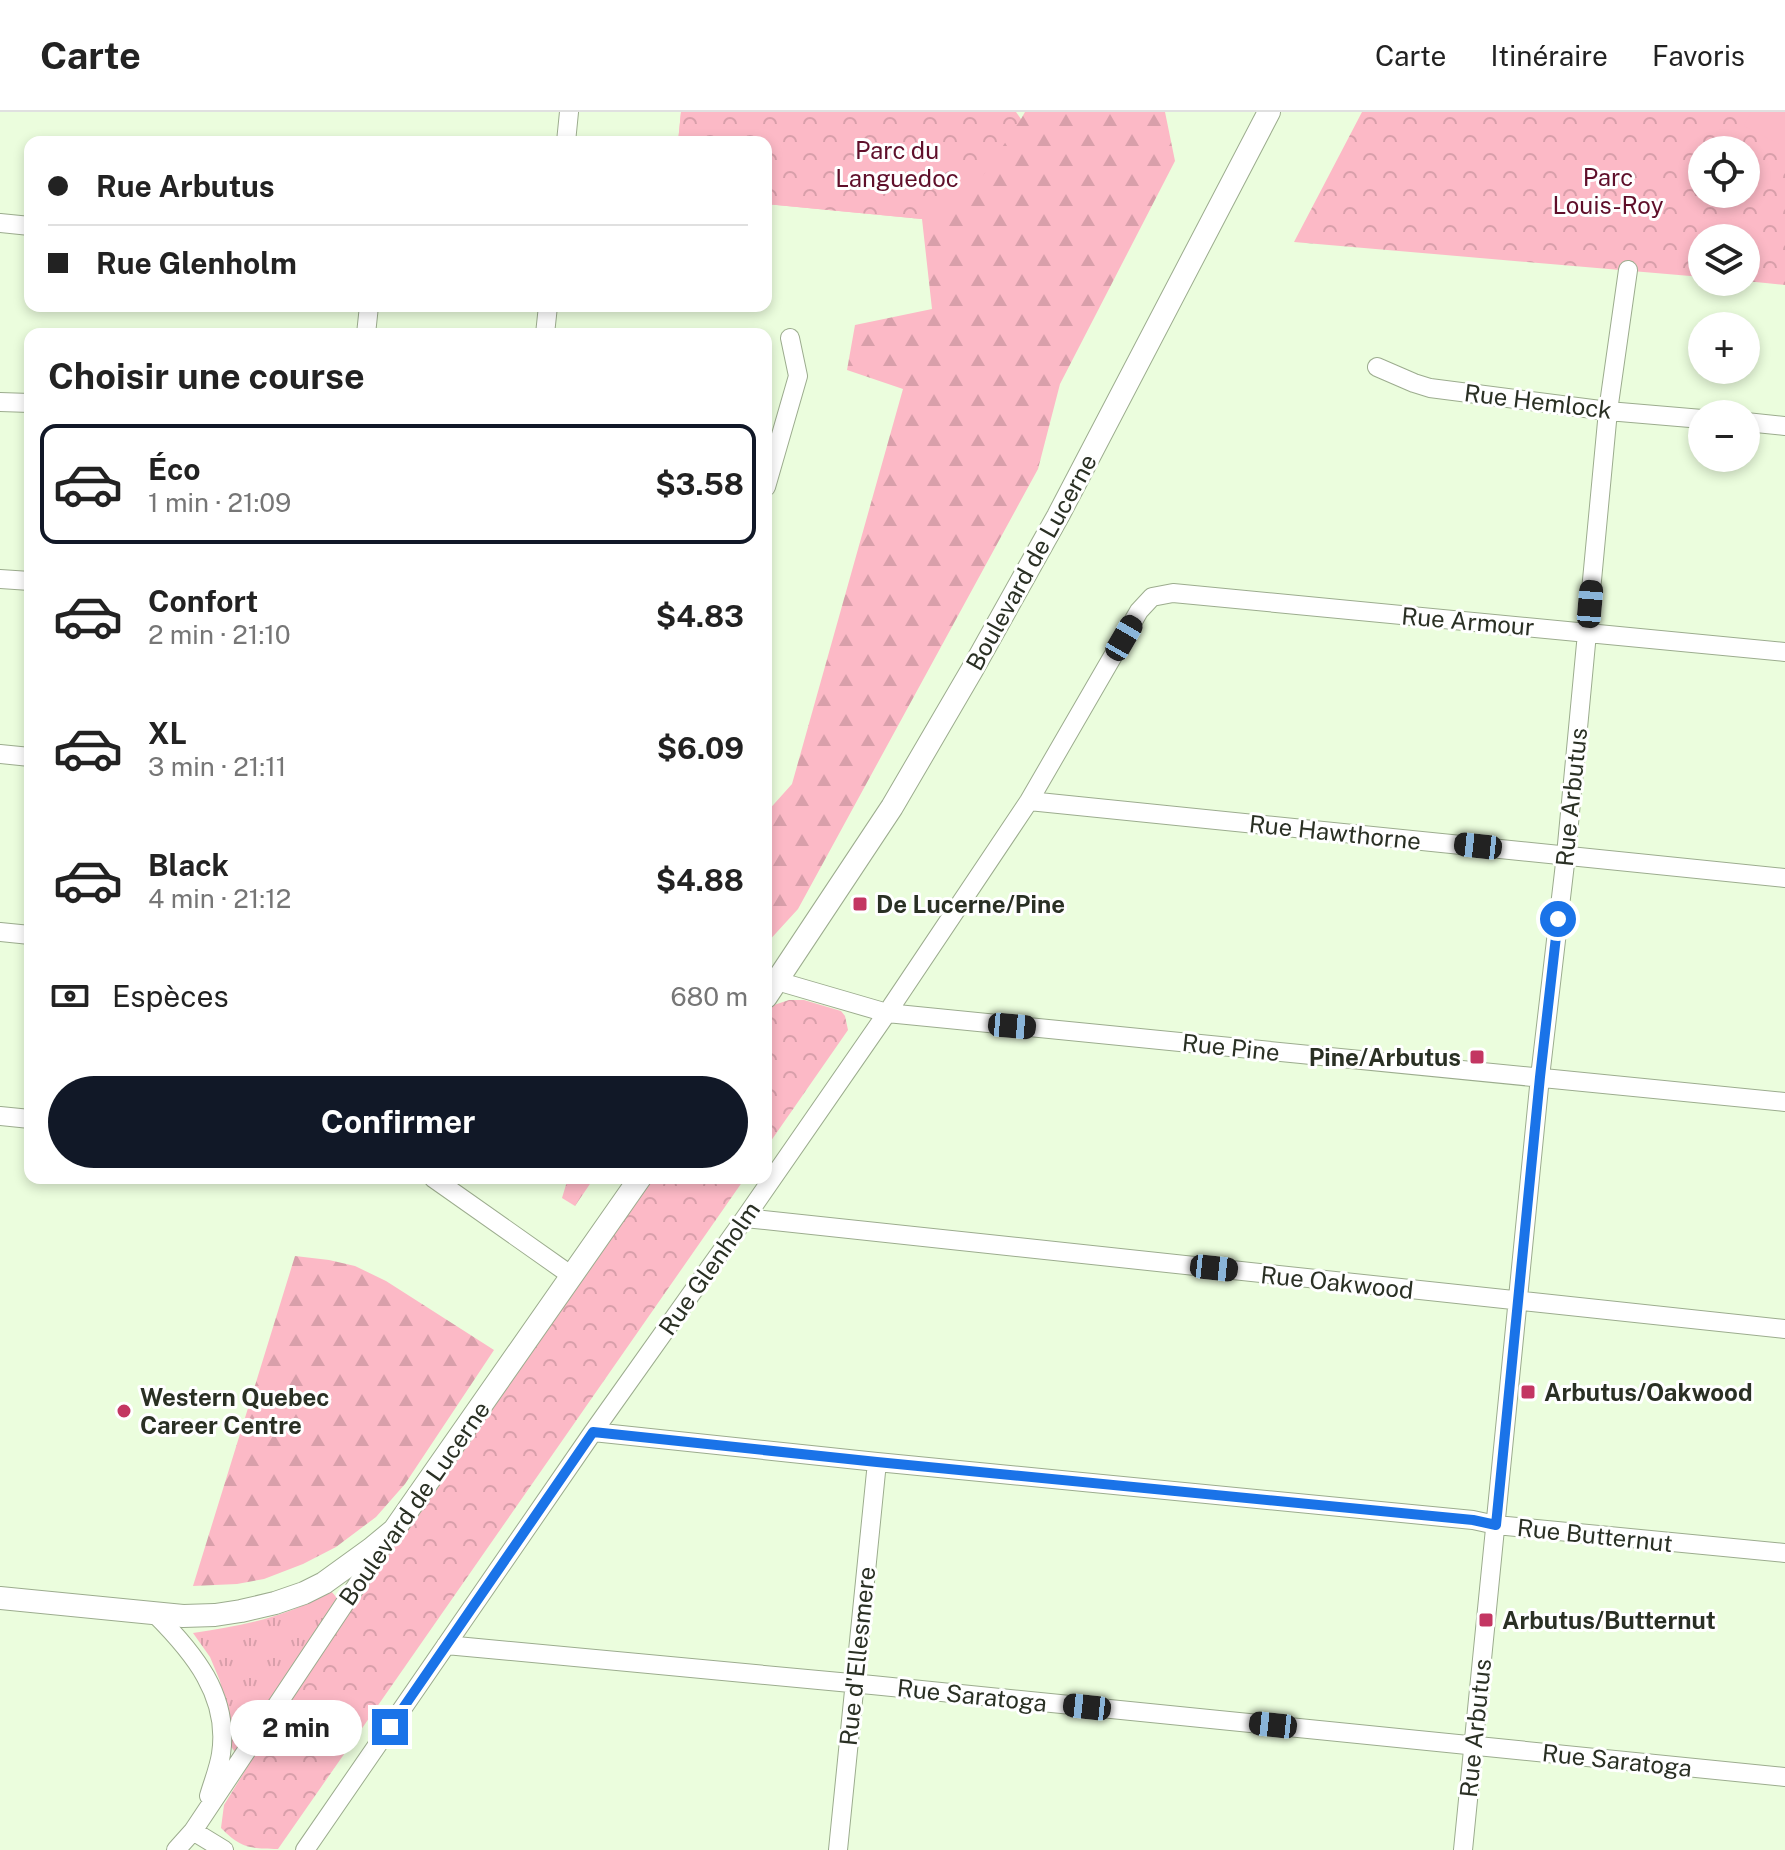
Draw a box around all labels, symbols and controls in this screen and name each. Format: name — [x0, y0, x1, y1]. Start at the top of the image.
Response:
text: Carte — [40, 33, 141, 78]
text: Carte — [1375, 39, 1446, 72]
text: Itinéraire — [1490, 39, 1608, 72]
text: Favoris — [1652, 39, 1745, 72]
park label: Parc du Languedoc — [835, 136, 959, 192]
map controls — [1688, 136, 1760, 472]
button: locate — [1688, 136, 1760, 208]
park label: Parc Louis-Roy — [1552, 163, 1664, 219]
text: Rue Arbutus — [96, 168, 275, 204]
button: layers — [1688, 224, 1760, 296]
text: Rue Glenholm — [96, 245, 297, 281]
button: + — [1688, 312, 1760, 384]
text: Choisir une course — [48, 355, 365, 397]
street label: Rue Hemlock — [1463, 378, 1613, 424]
button: − — [1688, 400, 1760, 472]
icon: car — [52, 448, 124, 520]
street label: Boulevard de Lucerne — [960, 449, 1102, 675]
text: Éco — [148, 451, 201, 487]
text: $3.58 — [655, 466, 744, 502]
text: 1 min · 21:09 — [148, 487, 291, 518]
car — [1576, 579, 1604, 629]
icon: car — [52, 580, 124, 652]
text: Confort — [148, 583, 258, 619]
text: $4.83 — [656, 598, 744, 634]
street label: Rue Armour — [1400, 601, 1536, 641]
car — [1102, 611, 1146, 665]
text: 2 min · 21:10 — [148, 619, 291, 650]
icon: car — [52, 712, 124, 784]
text: XL — [148, 715, 187, 751]
street label: Rue Arbutus — [1550, 726, 1592, 868]
text: $6.09 — [657, 730, 744, 766]
text: 3 min · 21:11 — [148, 751, 286, 782]
street label: Rue Hawthorne — [1248, 809, 1422, 855]
car — [1453, 832, 1503, 860]
icon: car — [52, 844, 124, 916]
text: Black — [148, 847, 229, 883]
text: $4.88 — [656, 862, 744, 898]
text: 4 min · 21:12 — [148, 883, 291, 914]
place label: De Lucerne/Pine — [876, 890, 1065, 918]
marker: De Lucerne/Pine — [851, 895, 869, 913]
route start — [1540, 901, 1576, 937]
icon: cash — [48, 974, 92, 1018]
text: Espèces — [112, 978, 229, 1014]
text: 680 m — [671, 981, 748, 1012]
car — [987, 1012, 1037, 1040]
street label: Rue Pine — [1181, 1028, 1281, 1066]
place label: Pine/Arbutus — [1309, 1043, 1461, 1071]
marker: Pine/Arbutus — [1468, 1048, 1486, 1066]
button: Confirmer — [48, 1076, 748, 1168]
street label: Rue Glenholm — [653, 1196, 765, 1340]
car — [1189, 1254, 1239, 1282]
street label: Rue Oakwood — [1259, 1260, 1415, 1304]
place label: Arbutus/Oakwood — [1544, 1378, 1753, 1406]
place label: Western Quebec Career Centre — [140, 1383, 329, 1439]
marker: Arbutus/Oakwood — [1519, 1383, 1537, 1401]
street label: Boulevard de Lucerne — [333, 1396, 495, 1610]
marker: Western Quebec Career Centre — [115, 1402, 133, 1420]
street label: Rue Butternut — [1516, 1513, 1674, 1557]
street label: Rue d'Ellesmere — [834, 1565, 880, 1747]
place label: Arbutus/Butternut — [1502, 1606, 1716, 1634]
marker: Arbutus/Butternut — [1477, 1611, 1495, 1629]
street label: Rue Arbutus — [1454, 1657, 1496, 1799]
street label: Rue Saratoga — [896, 1673, 1048, 1717]
car — [1062, 1693, 1112, 1721]
callout: 2 min — [230, 1699, 362, 1755]
route end — [372, 1709, 408, 1745]
car — [1248, 1711, 1298, 1739]
text: 2 min — [262, 1712, 330, 1743]
street label: Rue Saratoga — [1541, 1738, 1693, 1782]

